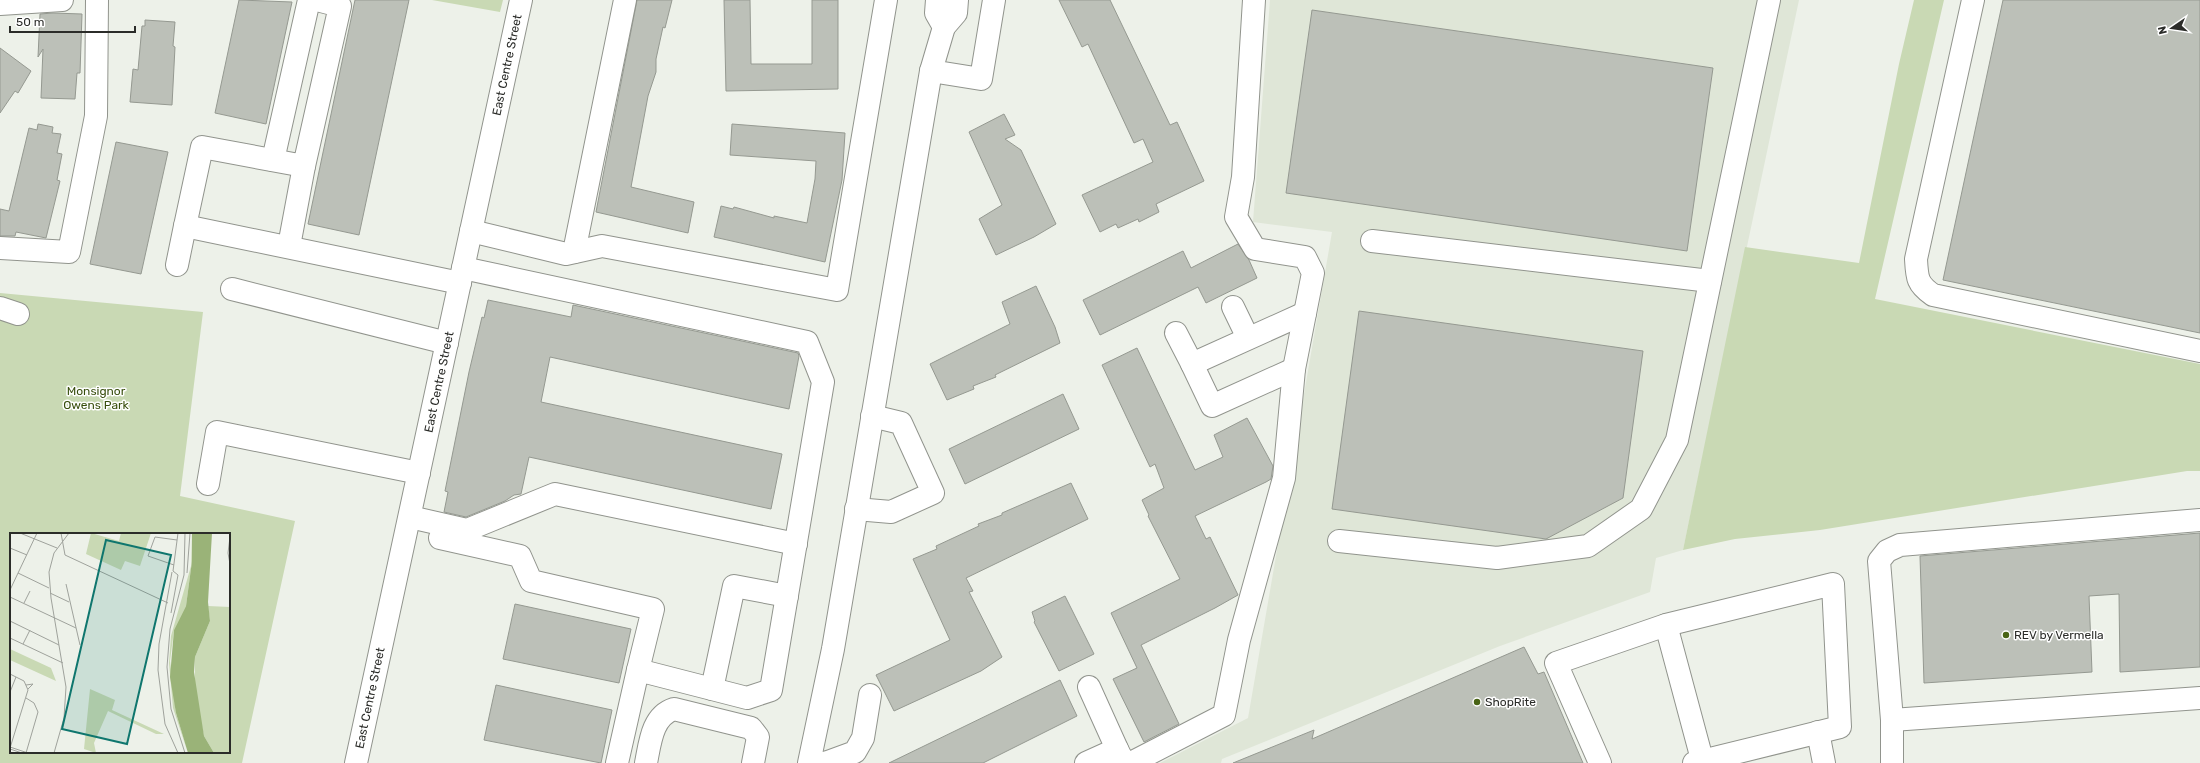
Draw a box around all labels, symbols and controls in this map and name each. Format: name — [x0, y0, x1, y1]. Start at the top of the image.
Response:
scale bar — [10, 8, 135, 34]
north arrow — [2152, 8, 2192, 48]
street label: East Centre Street — [489, 13, 525, 117]
text: 50 m — [16, 15, 44, 29]
text: N — [2156, 25, 2170, 35]
street label: East Centre Street — [421, 330, 457, 434]
park label: Monsignor Owens Park — [63, 384, 130, 412]
inset map — [10, 533, 230, 753]
place label: REV by Vermella — [2014, 628, 2104, 642]
marker: REV by Vermella — [2001, 630, 2011, 640]
street label: East Centre Street — [352, 646, 388, 750]
place label: ShopRite — [1485, 695, 1536, 709]
marker: ShopRite — [1472, 697, 1482, 707]

